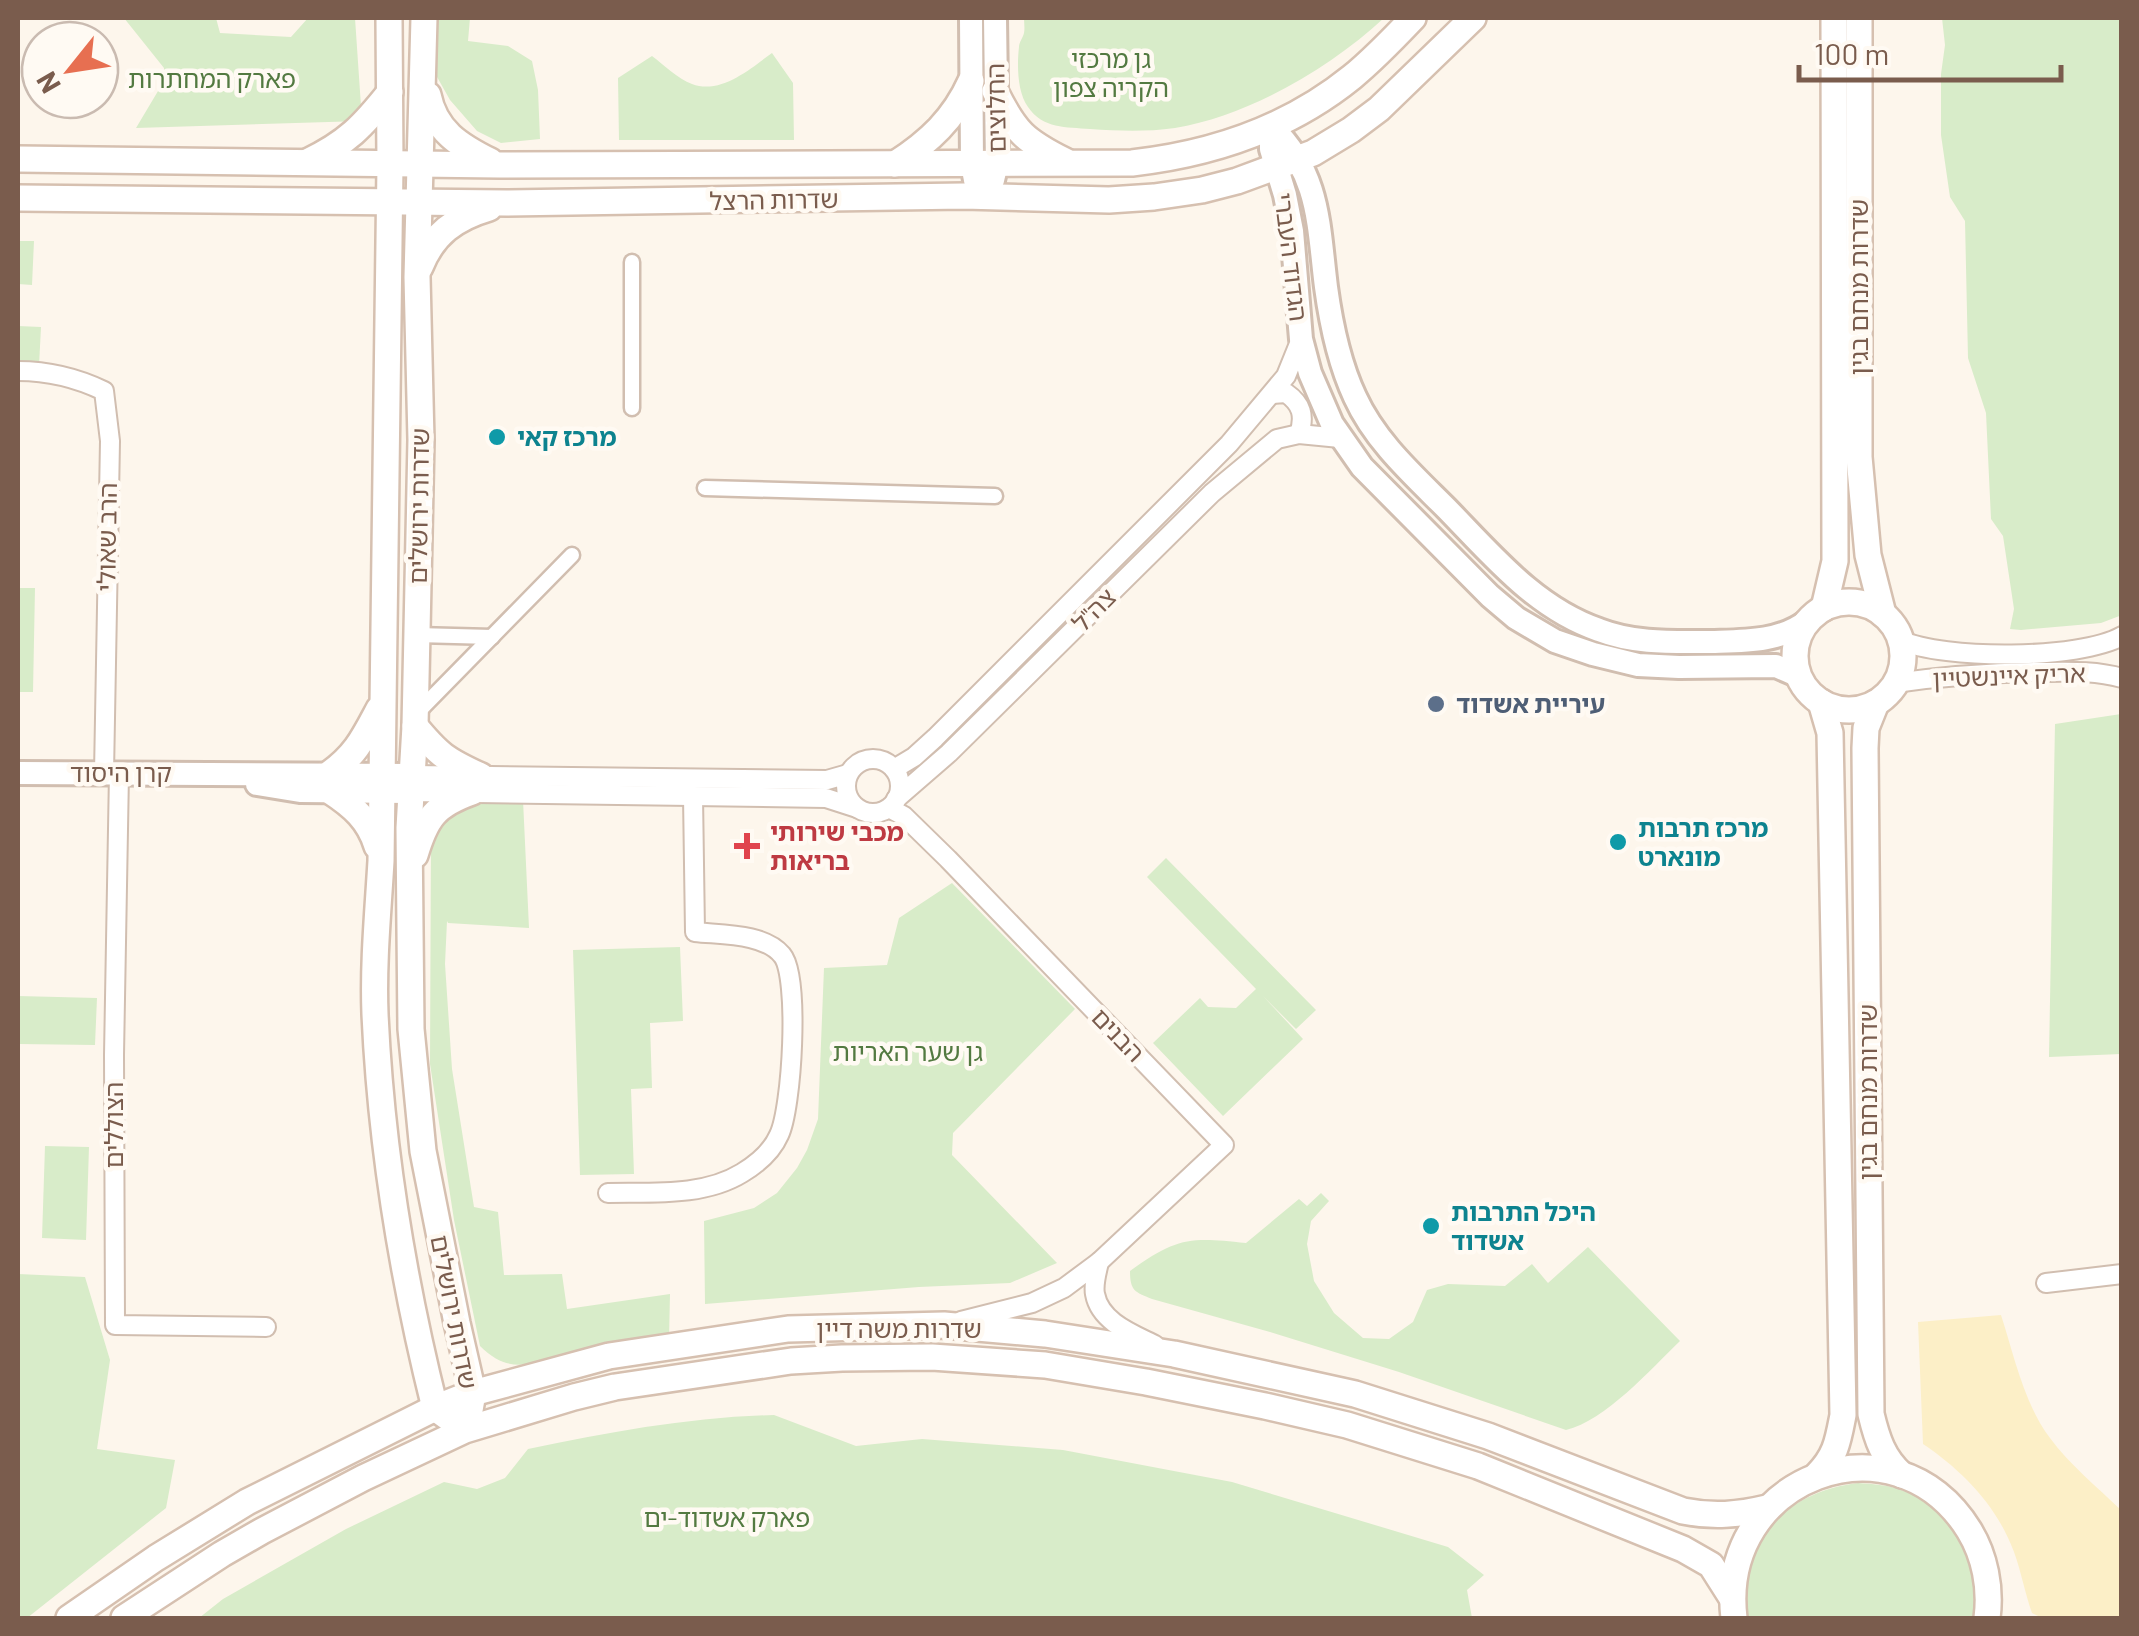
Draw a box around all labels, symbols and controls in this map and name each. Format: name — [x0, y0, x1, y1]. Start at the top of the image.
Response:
north arrow — [20, 20, 120, 120]
scale bar — [1799, 20, 2062, 82]
text: 100 m — [1814, 35, 1889, 71]
park label: גן מרכזי הקריה צפון — [1053, 43, 1169, 102]
park label: פארק המחתרות — [128, 63, 296, 93]
street label: החלוצים — [979, 63, 1011, 153]
text: N — [28, 66, 67, 100]
street label: שדרות הרצל — [709, 183, 839, 215]
street label: הגדוד העברי — [1269, 191, 1315, 323]
street label: שדרות מנחם בגין — [1843, 199, 1873, 375]
place label: מרכז קאי — [517, 421, 616, 451]
marker: מרכז קאי — [486, 426, 508, 448]
street label: שדרות ירושלים — [402, 428, 434, 584]
street label: הרב שאולי — [90, 482, 122, 592]
street label: צה"ל — [1065, 581, 1121, 637]
street label: אריק איינשטיין — [1932, 657, 2086, 693]
place label: עיריית אשדוד — [1456, 688, 1605, 718]
marker: עיריית אשדוד — [1425, 693, 1447, 715]
street label: קרן היסוד — [70, 757, 172, 787]
place label: מרכז תרבות מונארט — [1638, 812, 1768, 871]
place label: מכבי שירותי בריאות — [770, 816, 904, 875]
marker: מרכז תרבות מונארט — [1607, 831, 1629, 853]
marker: מכבי שירותי בריאות — [734, 833, 760, 859]
street label: הבנים — [1086, 1001, 1151, 1067]
street label: שדרות מנחם בגין — [1852, 1004, 1882, 1180]
park label: גן שער האריות — [833, 1036, 983, 1066]
street label: הצוללים — [98, 1082, 128, 1168]
place label: היכל התרבות אשדוד — [1451, 1196, 1596, 1255]
marker: היכל התרבות אשדוד — [1420, 1215, 1442, 1237]
street label: שדרות ירושלים — [425, 1232, 485, 1391]
street label: שדרות משה דיין — [816, 1313, 982, 1343]
park label: פארק אשדוד-ים — [644, 1502, 810, 1532]

